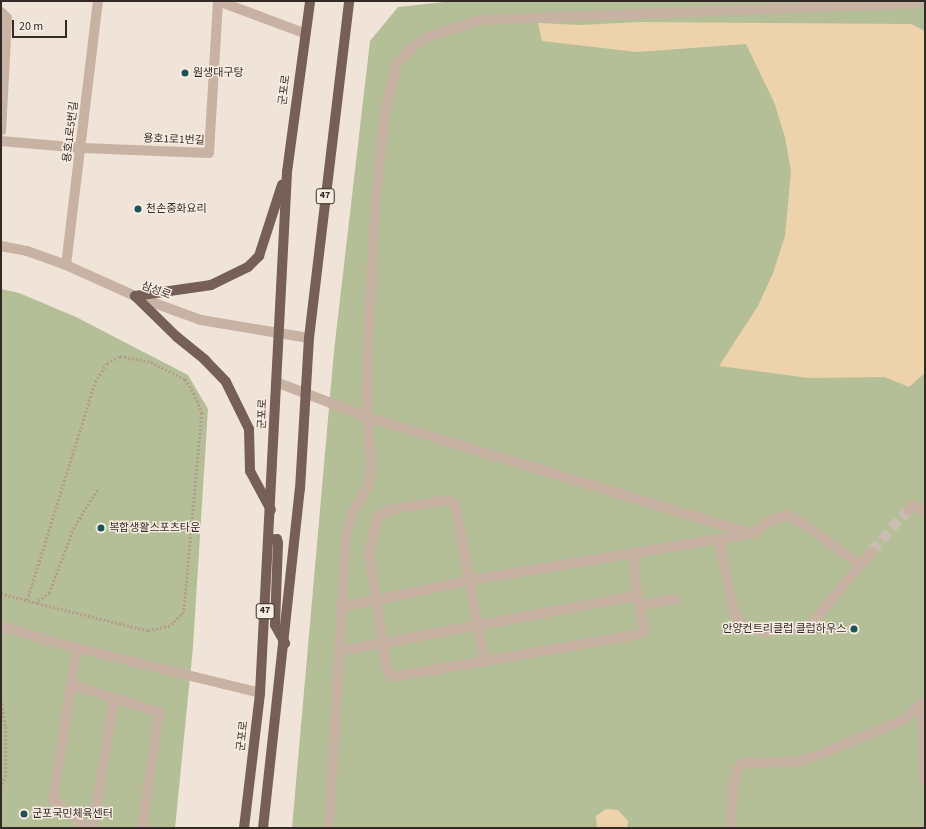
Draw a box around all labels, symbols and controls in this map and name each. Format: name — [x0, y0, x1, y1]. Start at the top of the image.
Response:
scale bar — [14, 12, 69, 38]
text: 20 m — [19, 18, 43, 35]
place label: 원생대구탕 — [193, 66, 244, 80]
marker: 원생대구탕 — [180, 68, 190, 78]
street label: 군포로 — [277, 74, 293, 106]
street label: 용호1로5번길 — [61, 101, 81, 163]
street label: 용호1로1번길 — [143, 132, 205, 148]
road number: 47 — [315, 188, 335, 204]
place label: 천손중화요리 — [146, 202, 207, 216]
marker: 천손중화요리 — [133, 204, 143, 214]
street label: 삼성로 — [139, 280, 173, 302]
street label: 군포로 — [256, 399, 270, 429]
place label: 복합생활스포츠타운 — [109, 521, 200, 535]
marker: 복합생활스포츠타운 — [96, 523, 106, 533]
road number: 47 — [255, 603, 275, 619]
place label: 안양컨트리클럽 클럽하우스 — [722, 622, 846, 636]
marker: 안양컨트리클럽 클럽하우스 — [849, 624, 859, 634]
street label: 군포로 — [235, 720, 251, 752]
place label: 군포국민체육센터 — [32, 807, 113, 821]
marker: 군포국민체육센터 — [19, 809, 29, 819]

